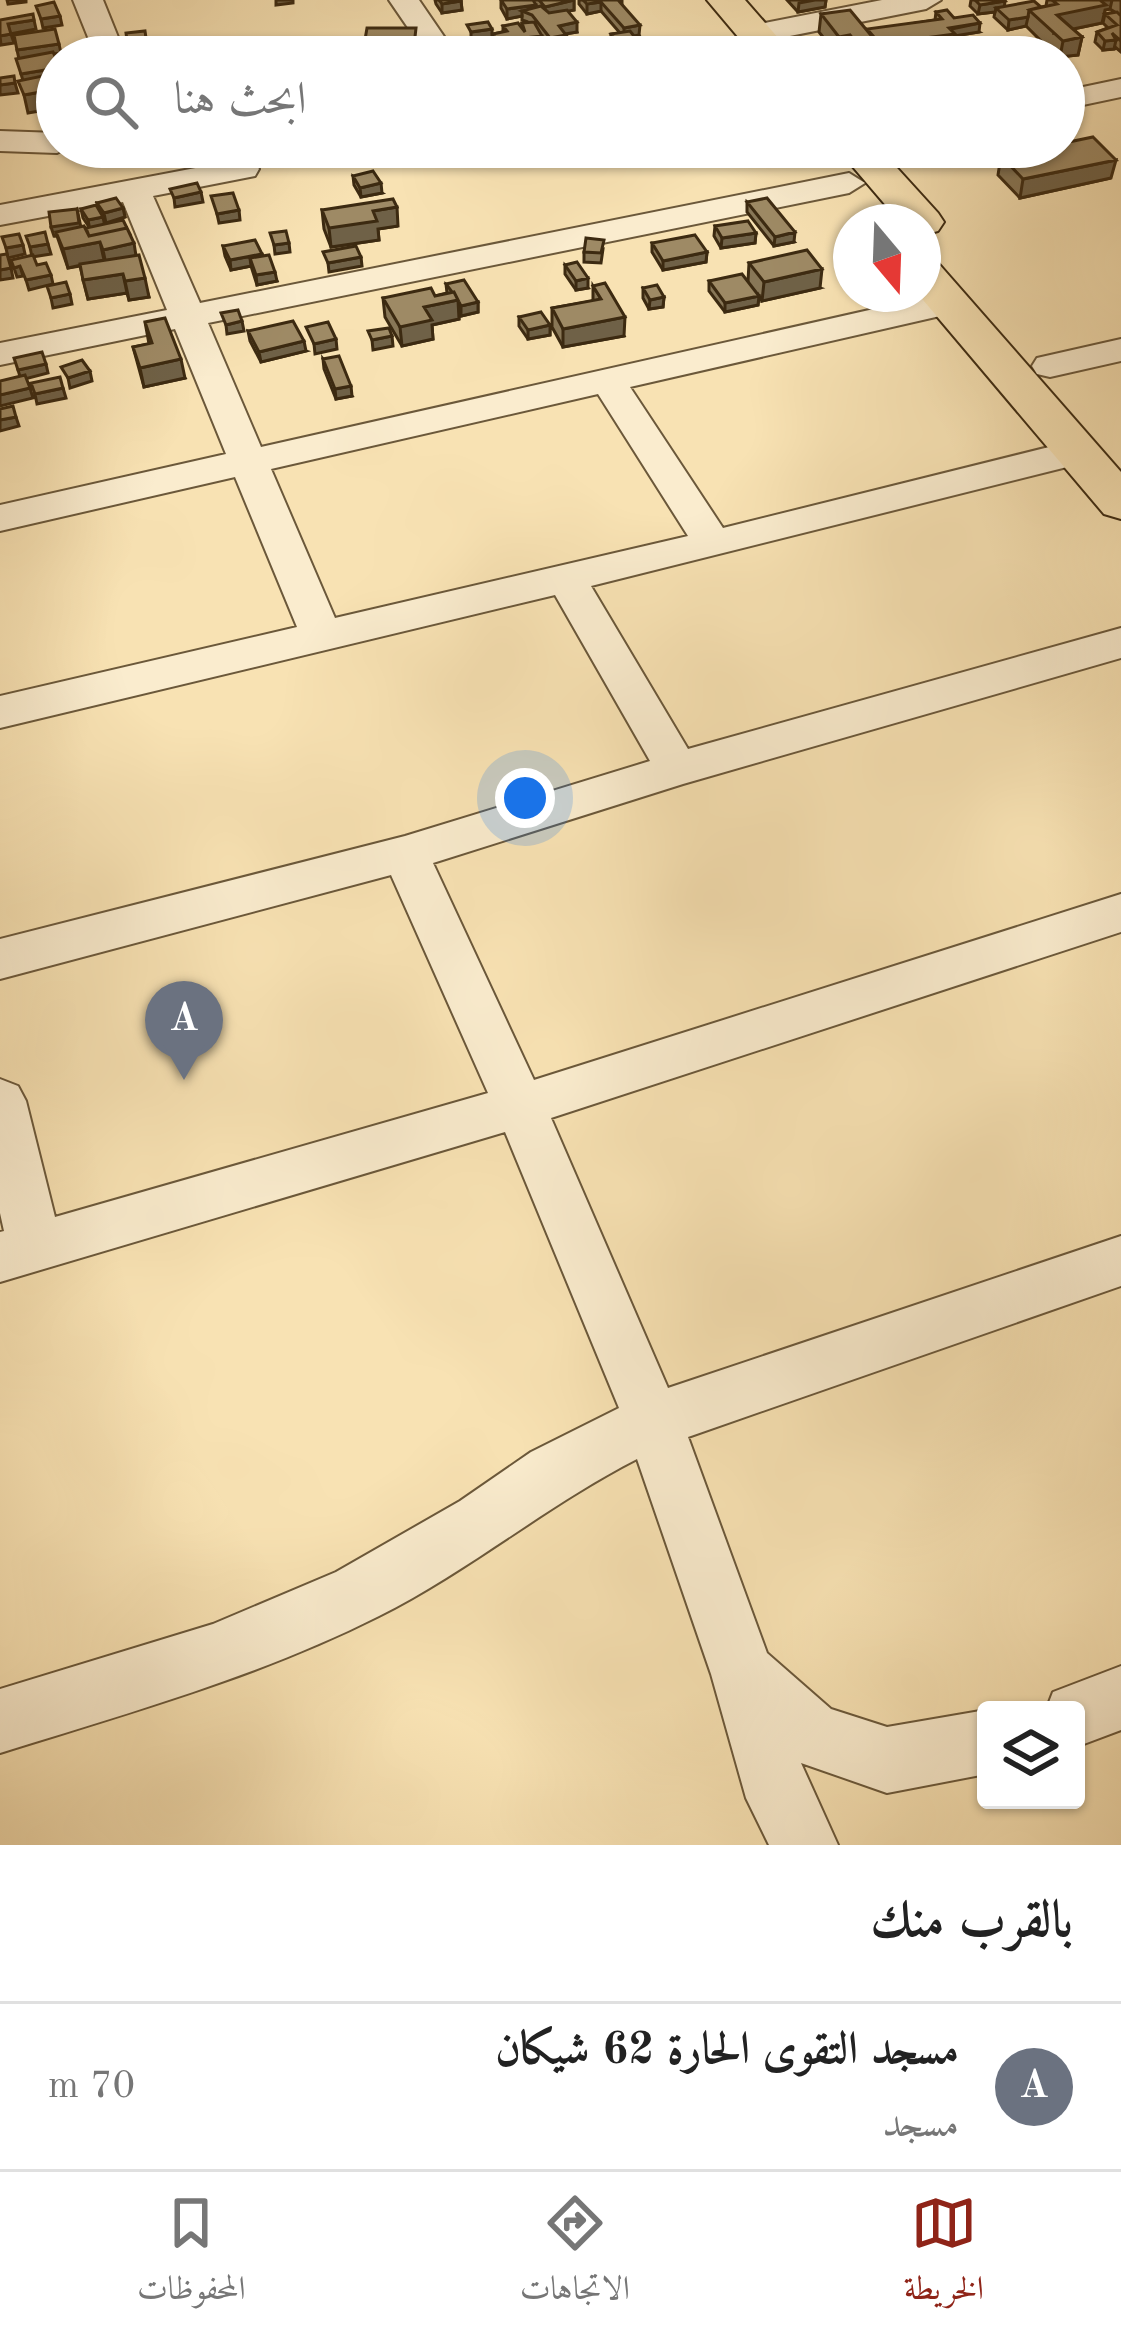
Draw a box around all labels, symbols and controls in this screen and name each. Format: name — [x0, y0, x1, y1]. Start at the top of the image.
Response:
search box — [36, 36, 1085, 168]
icon: search — [78, 69, 144, 135]
text: ابحث هنا — [174, 79, 307, 124]
north arrow — [833, 204, 941, 312]
your location — [495, 768, 555, 828]
pin: A — [145, 981, 223, 1080]
map controls — [977, 1701, 1085, 1809]
button: layers — [977, 1701, 1085, 1809]
text: بالقرب منك — [870, 1897, 1073, 1948]
text: مسجد التقوى الحارة 62 شيكان — [495, 2029, 959, 2074]
text: 70 m — [48, 2067, 135, 2106]
text: A — [1019, 2067, 1049, 2106]
text: مسجد — [882, 2106, 959, 2145]
tab: المحفوظات — [137, 2190, 246, 2320]
tab: الاتجاهات — [520, 2190, 630, 2320]
tab: الخريطة — [904, 2190, 984, 2320]

